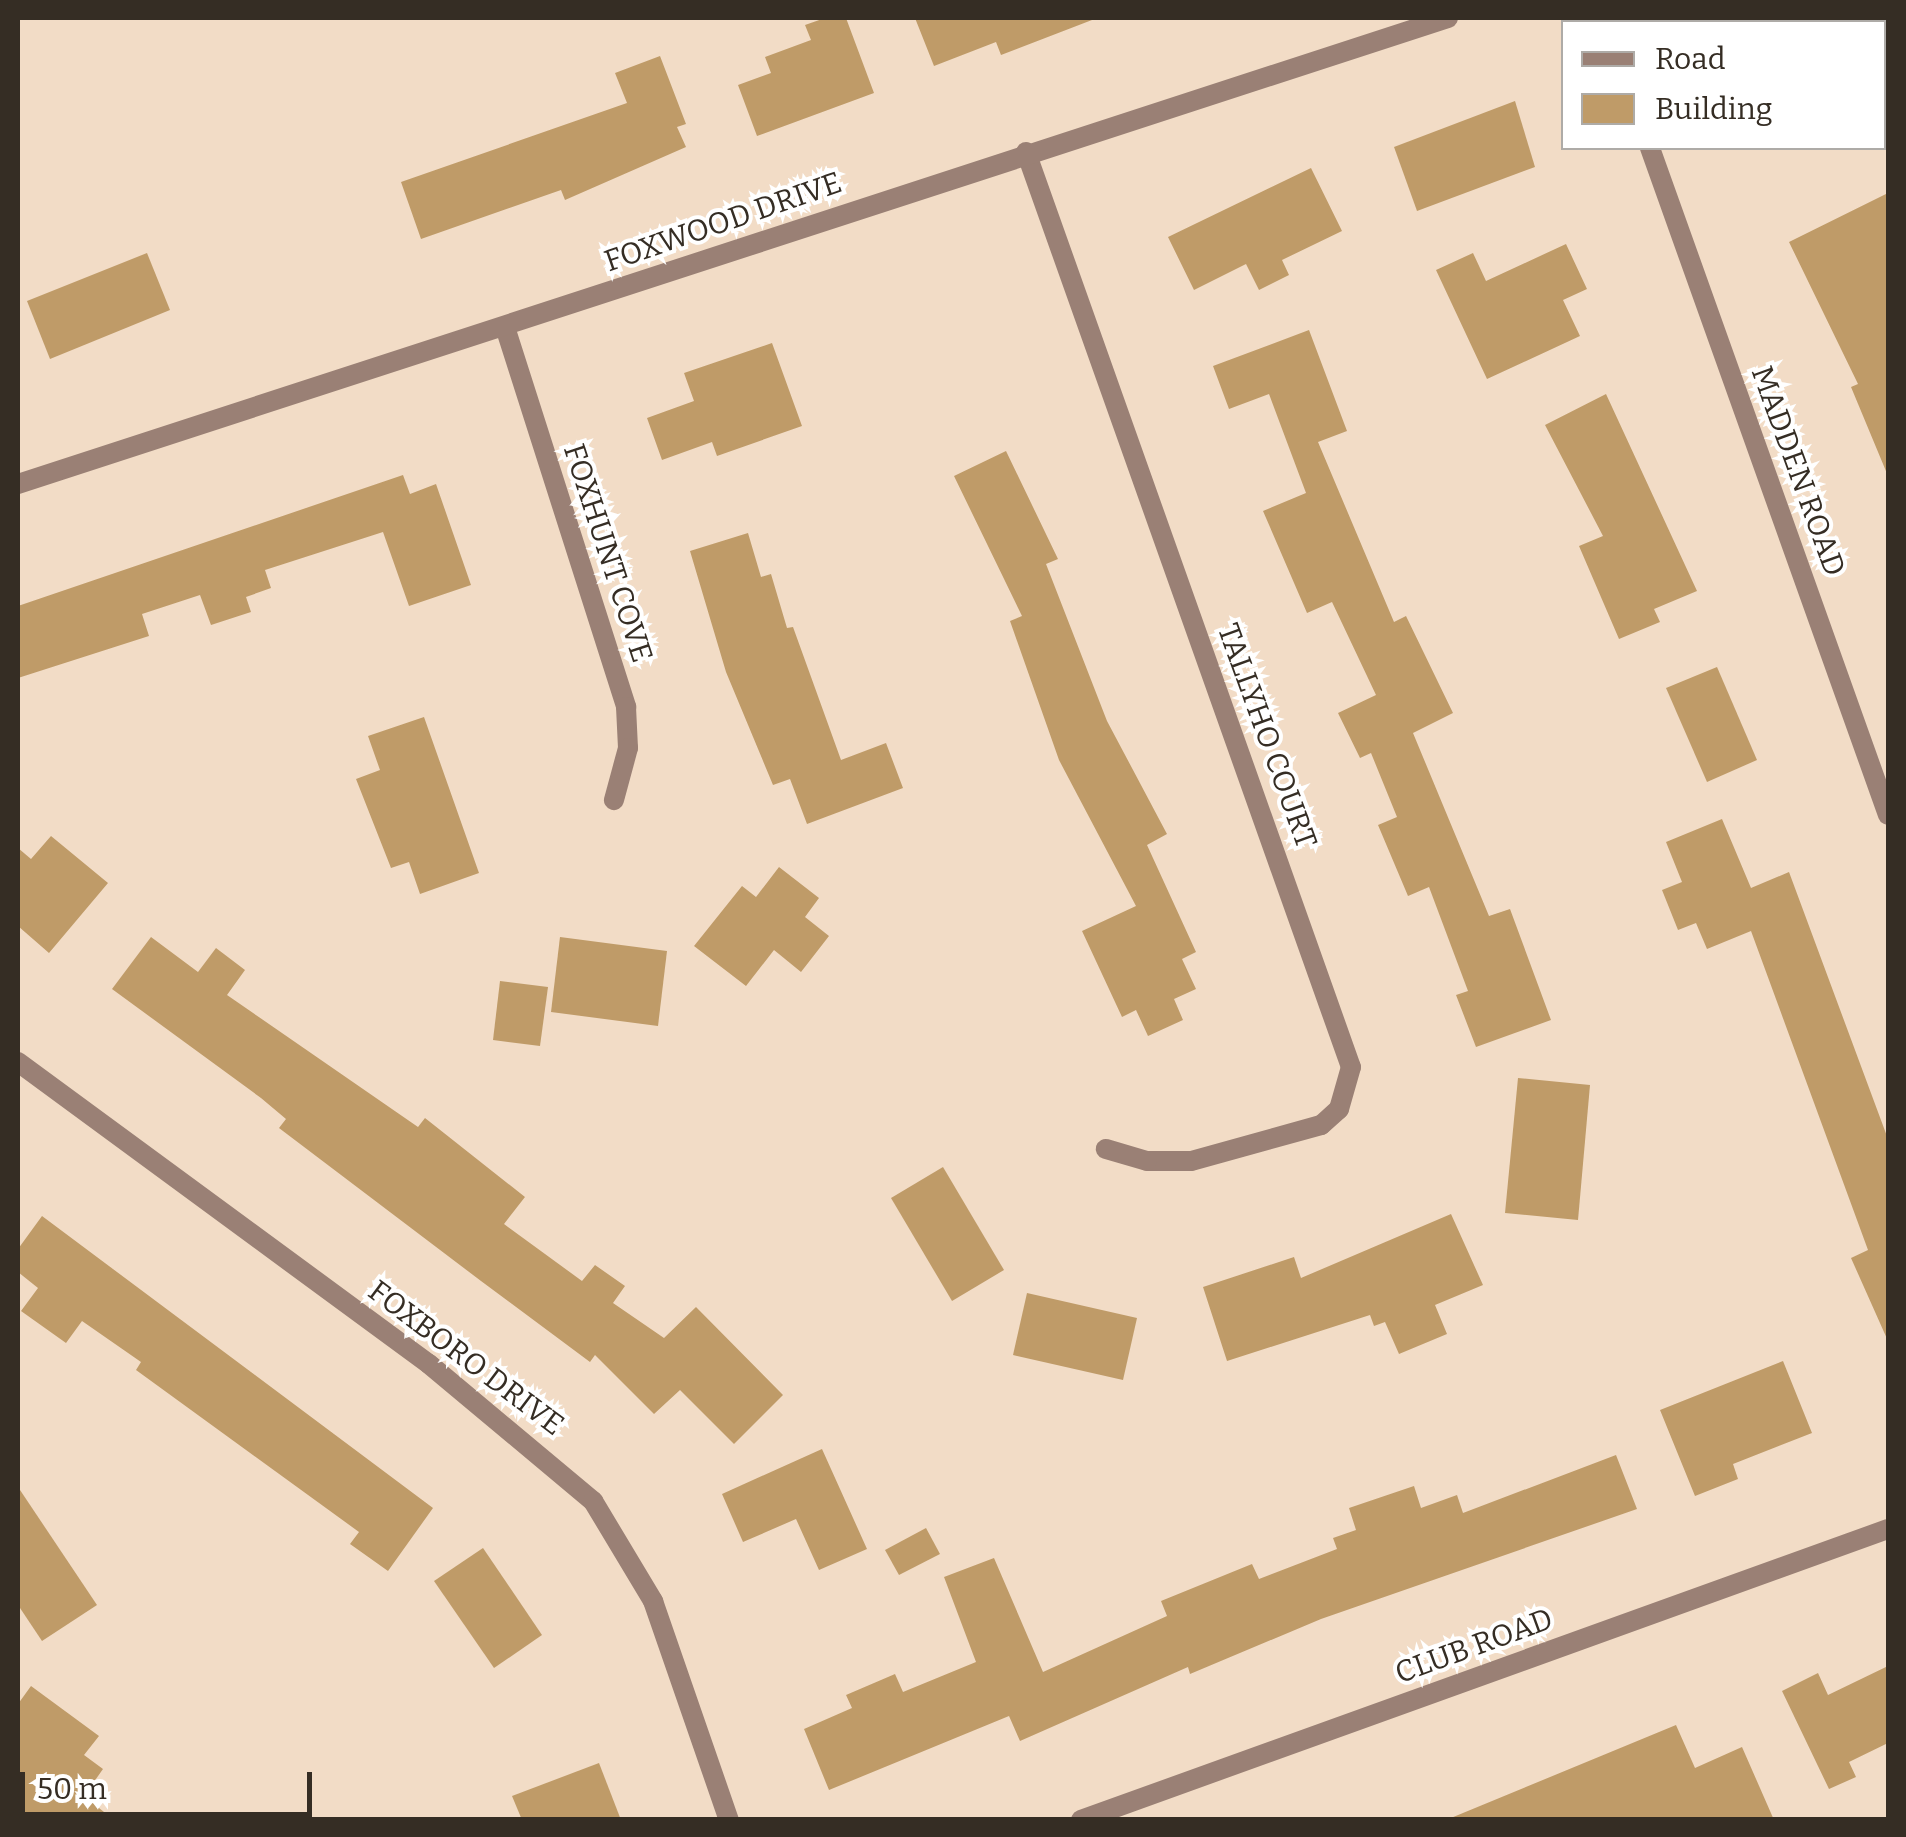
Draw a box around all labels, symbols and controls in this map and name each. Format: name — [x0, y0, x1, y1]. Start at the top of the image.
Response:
legend — [1561, 20, 1886, 150]
text: Road — [1655, 41, 1726, 77]
text: Building — [1655, 91, 1773, 127]
street label: FOXWOOD DRIVE — [600, 165, 846, 279]
street label: MADDEN ROAD — [1743, 361, 1853, 581]
street label: FOXHUNT COVE — [556, 439, 660, 667]
street label: TALLYHO COURT — [1210, 619, 1324, 853]
street label: FOXBORO DRIVE — [361, 1273, 571, 1443]
street label: CLUB ROAD — [1390, 1601, 1558, 1691]
scale bar — [25, 1752, 318, 1814]
text: 50 m — [37, 1771, 107, 1807]

